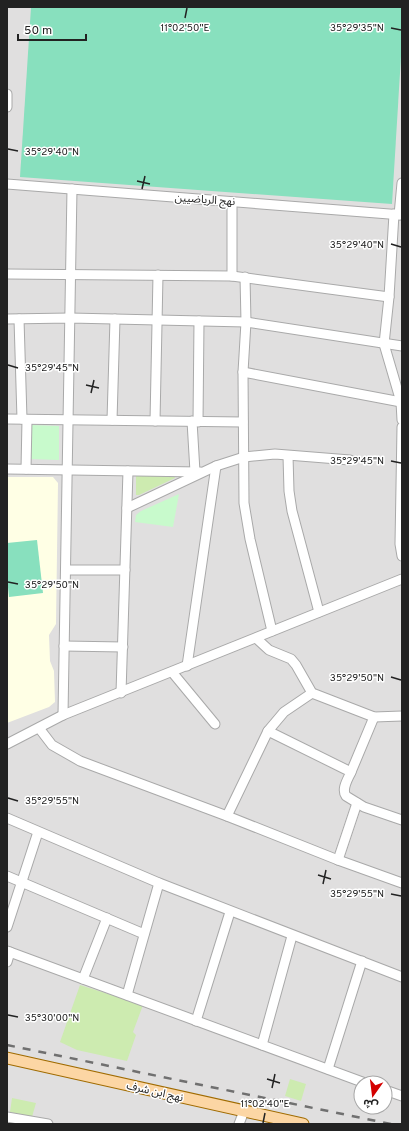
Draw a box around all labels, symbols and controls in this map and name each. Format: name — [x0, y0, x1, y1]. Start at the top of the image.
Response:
scale bar — [18, 16, 86, 42]
text: 11°02'50"E — [161, 22, 209, 35]
text: 35°29'35"N — [330, 22, 384, 35]
text: 50 m — [24, 23, 52, 39]
text: 35°29'40"N — [25, 146, 79, 159]
street label: نهج الرياضيين — [174, 191, 236, 209]
text: 35°29'40"N — [330, 239, 384, 252]
text: 35°29'45"N — [25, 362, 79, 375]
text: 35°29'45"N — [330, 455, 384, 468]
text: 35°29'50"N — [25, 579, 79, 592]
text: 35°29'50"N — [330, 672, 384, 685]
text: 35°29'55"N — [25, 795, 79, 808]
text: 35°29'55"N — [330, 888, 384, 901]
text: 35°30'00"N — [25, 1012, 79, 1025]
north arrow — [353, 1075, 393, 1115]
street label: نهج ابن شرف — [125, 1079, 185, 1105]
text: ش — [362, 1095, 380, 1112]
text: 11°02'40"E — [241, 1098, 289, 1111]

